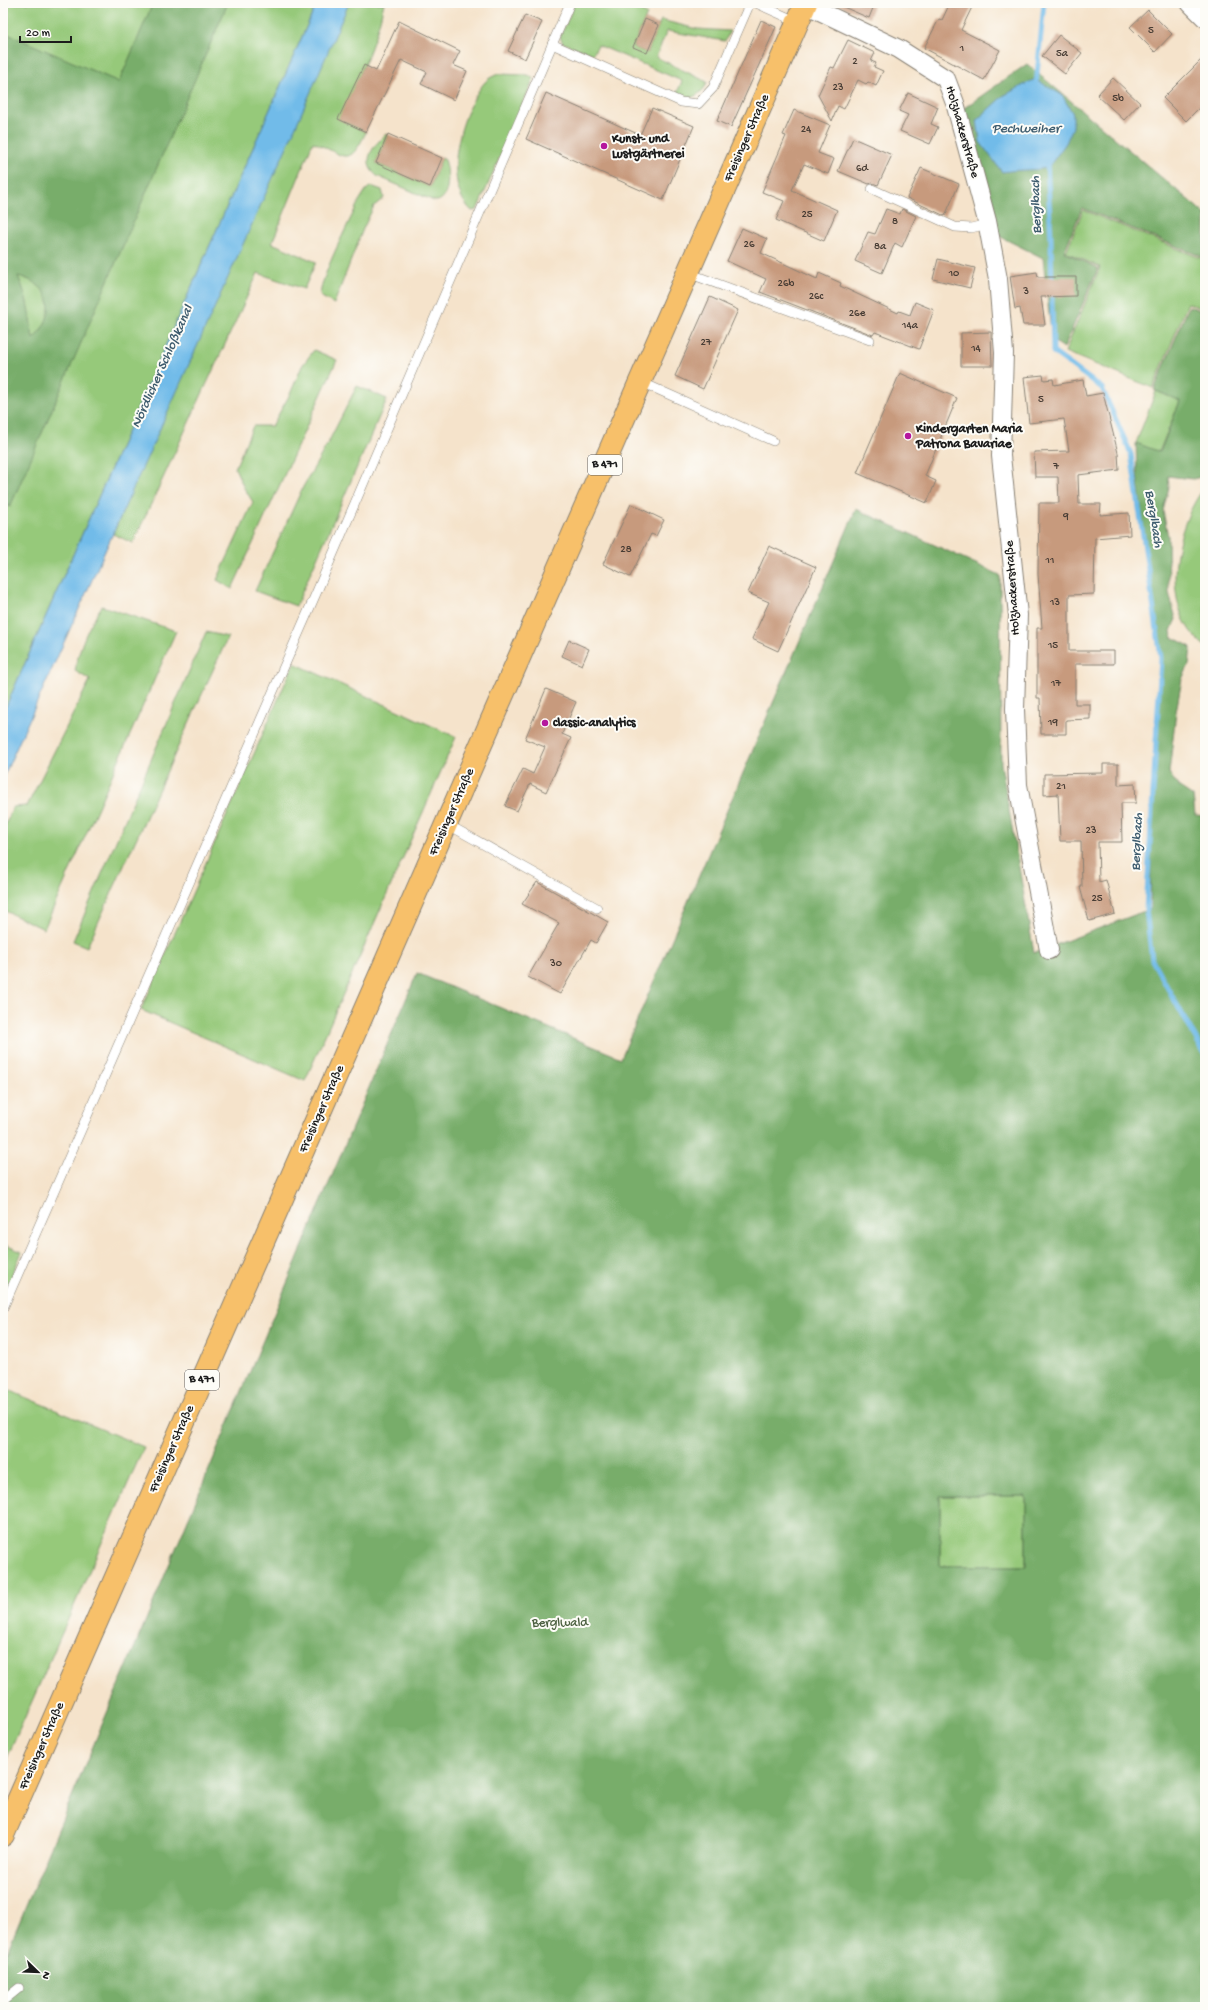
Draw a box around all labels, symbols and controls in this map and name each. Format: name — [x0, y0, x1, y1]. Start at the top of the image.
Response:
scale bar — [20, 18, 71, 44]
house number: 5 — [1148, 25, 1154, 37]
text: 20 m — [26, 27, 51, 41]
house number: 1 — [959, 43, 964, 55]
house number: 5a — [1056, 48, 1069, 60]
house number: 2 — [852, 56, 858, 68]
house number: 23 — [832, 82, 844, 94]
street label: Holzhackerstraße — [942, 84, 982, 180]
street label: Freisinger Straße — [721, 92, 773, 185]
house number: 5b — [1112, 93, 1124, 105]
water label: Pechweiher — [992, 121, 1063, 138]
house number: 24 — [801, 124, 812, 136]
place label: Kunst- und Lustgärtnerei — [611, 132, 685, 162]
marker: Kunst- und Lustgärtnerei — [599, 141, 609, 151]
house number: 6d — [856, 163, 870, 175]
water label: Berglbach — [1027, 175, 1047, 234]
house number: 25 — [801, 209, 813, 221]
house number: 8 — [892, 216, 898, 228]
house number: 26 — [744, 239, 755, 251]
house number: 8a — [874, 241, 887, 253]
house number: 10 — [948, 268, 959, 280]
house number: 26b — [778, 278, 795, 290]
house number: 3 — [1022, 286, 1029, 298]
house number: 26c — [809, 291, 825, 303]
water label: Nördlicher Schloßkanal — [128, 302, 198, 431]
house number: 26e — [849, 308, 866, 320]
house number: 14a — [901, 320, 919, 332]
house number: 27 — [700, 337, 712, 349]
house number: 14 — [970, 343, 982, 355]
house number: 5 — [1038, 394, 1044, 406]
place label: Kindergarten Maria Patrona Bavariae — [915, 422, 1023, 452]
marker: Kindergarten Maria Patrona Bavariae — [903, 431, 913, 441]
road number: B 471 — [588, 455, 622, 475]
house number: 7 — [1052, 461, 1059, 473]
water label: Berglbach — [1140, 489, 1166, 549]
house number: 9 — [1062, 511, 1069, 523]
street label: Holzhackerstraße — [1002, 540, 1024, 636]
house number: 28 — [620, 544, 632, 556]
house number: 11 — [1045, 555, 1054, 567]
house number: 13 — [1049, 597, 1060, 609]
house number: 15 — [1047, 640, 1058, 652]
house number: 17 — [1050, 678, 1061, 690]
place label: classic-analytics — [553, 716, 637, 731]
house number: 19 — [1047, 717, 1058, 729]
marker: classic-analytics — [540, 718, 550, 728]
street label: Freisinger Straße — [426, 766, 478, 859]
house number: 21 — [1056, 781, 1066, 793]
water label: Berglbach — [1128, 812, 1148, 871]
house number: 23 — [1085, 825, 1097, 837]
house number: 25 — [1091, 893, 1103, 905]
house number: 30 — [549, 958, 562, 970]
street label: Freisinger Straße — [296, 1063, 348, 1156]
road number: B 471 — [185, 1370, 219, 1390]
street label: Freisinger Straße — [146, 1403, 198, 1496]
park label: Berglwald — [531, 1616, 589, 1631]
street label: Freisinger Straße — [16, 1700, 68, 1793]
north arrow — [18, 1952, 58, 1992]
text: N — [38, 1969, 52, 1981]

